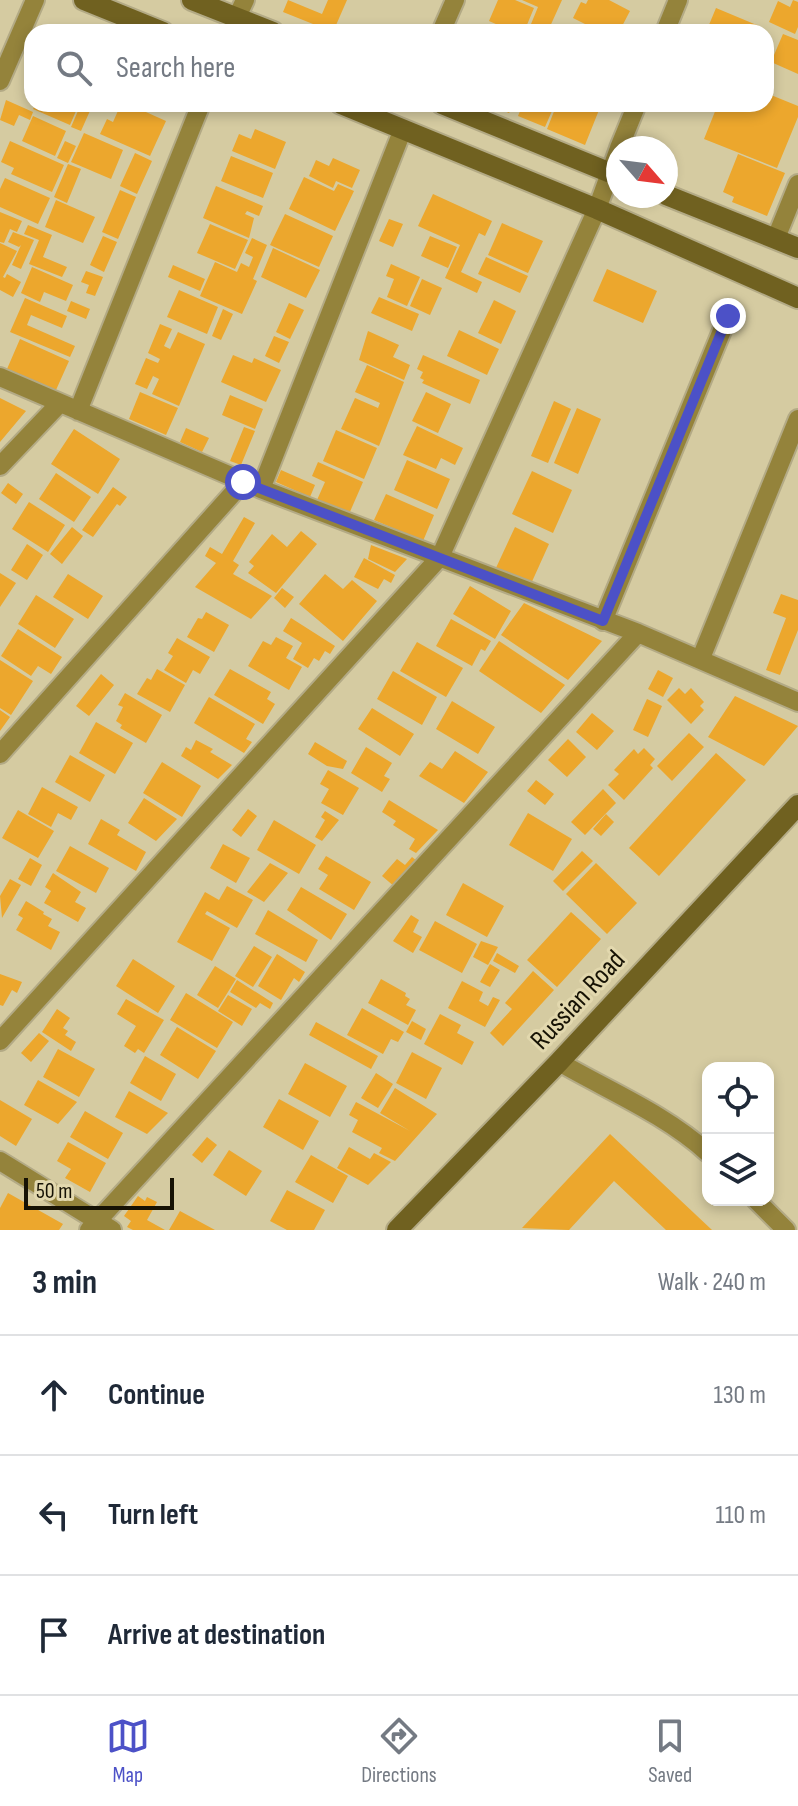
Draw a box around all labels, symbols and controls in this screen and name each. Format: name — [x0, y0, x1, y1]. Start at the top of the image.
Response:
search box — [24, 24, 774, 112]
icon: search — [52, 46, 96, 90]
text: Search here — [116, 50, 235, 86]
north arrow — [606, 136, 678, 208]
route end — [710, 298, 746, 334]
route start — [225, 464, 261, 500]
street label: Russian Road — [524, 944, 632, 1056]
map controls — [702, 1062, 774, 1206]
button: locate — [702, 1062, 774, 1134]
button: layers — [702, 1134, 774, 1206]
scale bar — [24, 1174, 174, 1210]
text: 50 m — [36, 1178, 72, 1205]
text: 3 min — [32, 1262, 97, 1303]
text: Walk · 240 m — [658, 1267, 766, 1298]
icon: ahead — [32, 1373, 76, 1417]
text: Continue — [108, 1377, 205, 1413]
text: 130 m — [714, 1380, 766, 1411]
icon: left — [32, 1493, 76, 1537]
text: Turn left — [108, 1497, 198, 1533]
text: 110 m — [715, 1500, 766, 1531]
icon: arrive — [32, 1613, 76, 1657]
text: Arrive at destination — [108, 1617, 325, 1653]
tab: Map — [106, 1714, 150, 1789]
tab: Directions — [361, 1714, 437, 1789]
tab: Saved — [648, 1714, 692, 1789]

